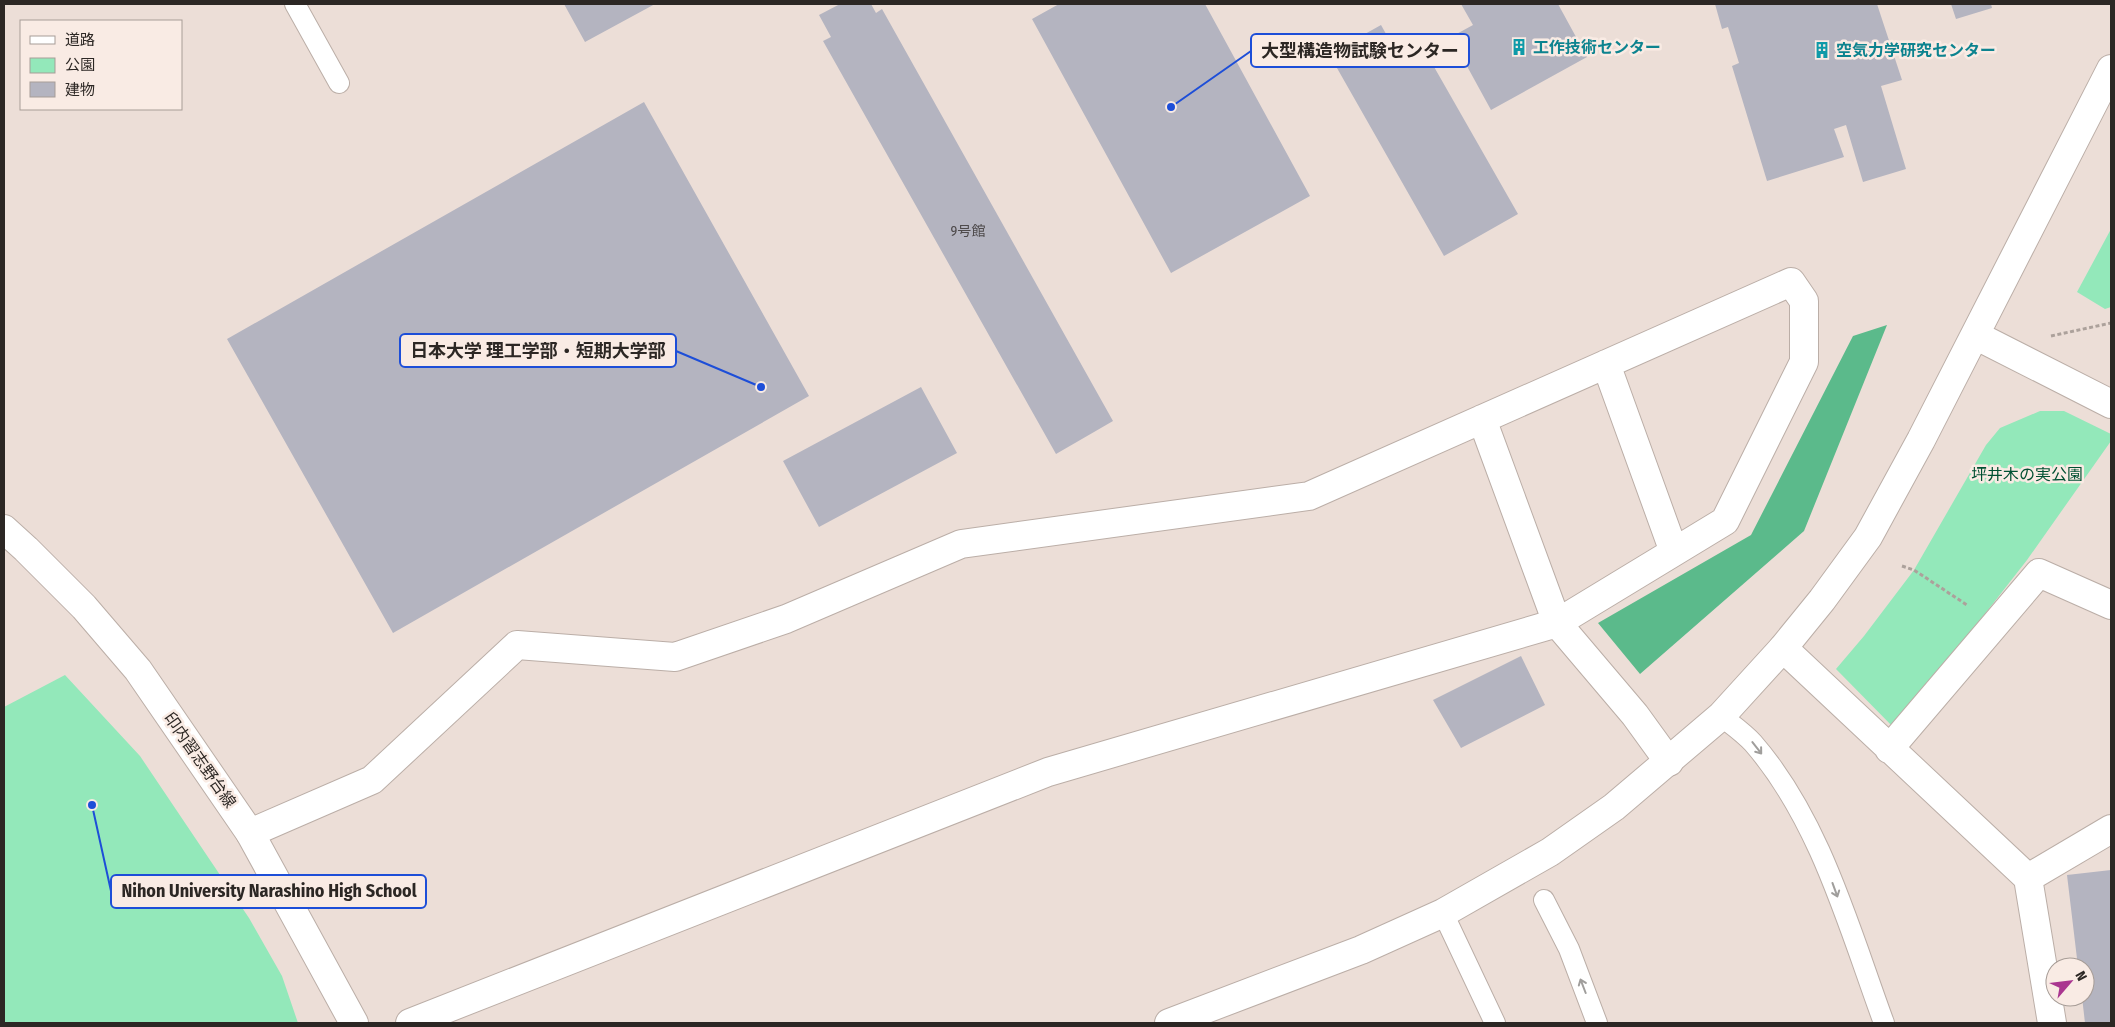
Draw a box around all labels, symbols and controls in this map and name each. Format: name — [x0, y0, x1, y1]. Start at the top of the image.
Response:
legend — [20, 20, 182, 110]
text: 道路 — [65, 31, 95, 49]
callout: 大型構造物試験センター — [1251, 34, 1469, 67]
building icon: 工作技術センター — [1509, 37, 1529, 57]
place label: 工作技術センター — [1533, 38, 1661, 57]
text: 大型構造物試験センター — [1261, 40, 1459, 62]
building icon: 空気力学研究センター — [1812, 40, 1832, 60]
place label: 空気力学研究センター — [1836, 41, 1996, 60]
text: 公園 — [65, 56, 95, 74]
text: 建物 — [65, 81, 95, 99]
house number: 9号館 — [951, 223, 985, 240]
callout: 日本大学 理工学部・短期大学部 — [400, 334, 676, 367]
text: 日本大学 理工学部・短期大学部 — [410, 340, 666, 362]
park label: 坪井木の実公園 — [1971, 465, 2083, 484]
street label: 印内習志野台線 — [160, 709, 240, 811]
one-way arrow — [1751, 741, 1762, 754]
callout: Nihon University Narashino High School — [111, 875, 426, 908]
text: Nihon University Narashino High School — [121, 880, 417, 902]
one-way arrow — [1831, 881, 1840, 897]
north arrow — [2045, 957, 2095, 1007]
text: N — [2072, 968, 2091, 984]
one-way arrow — [1578, 979, 1587, 994]

